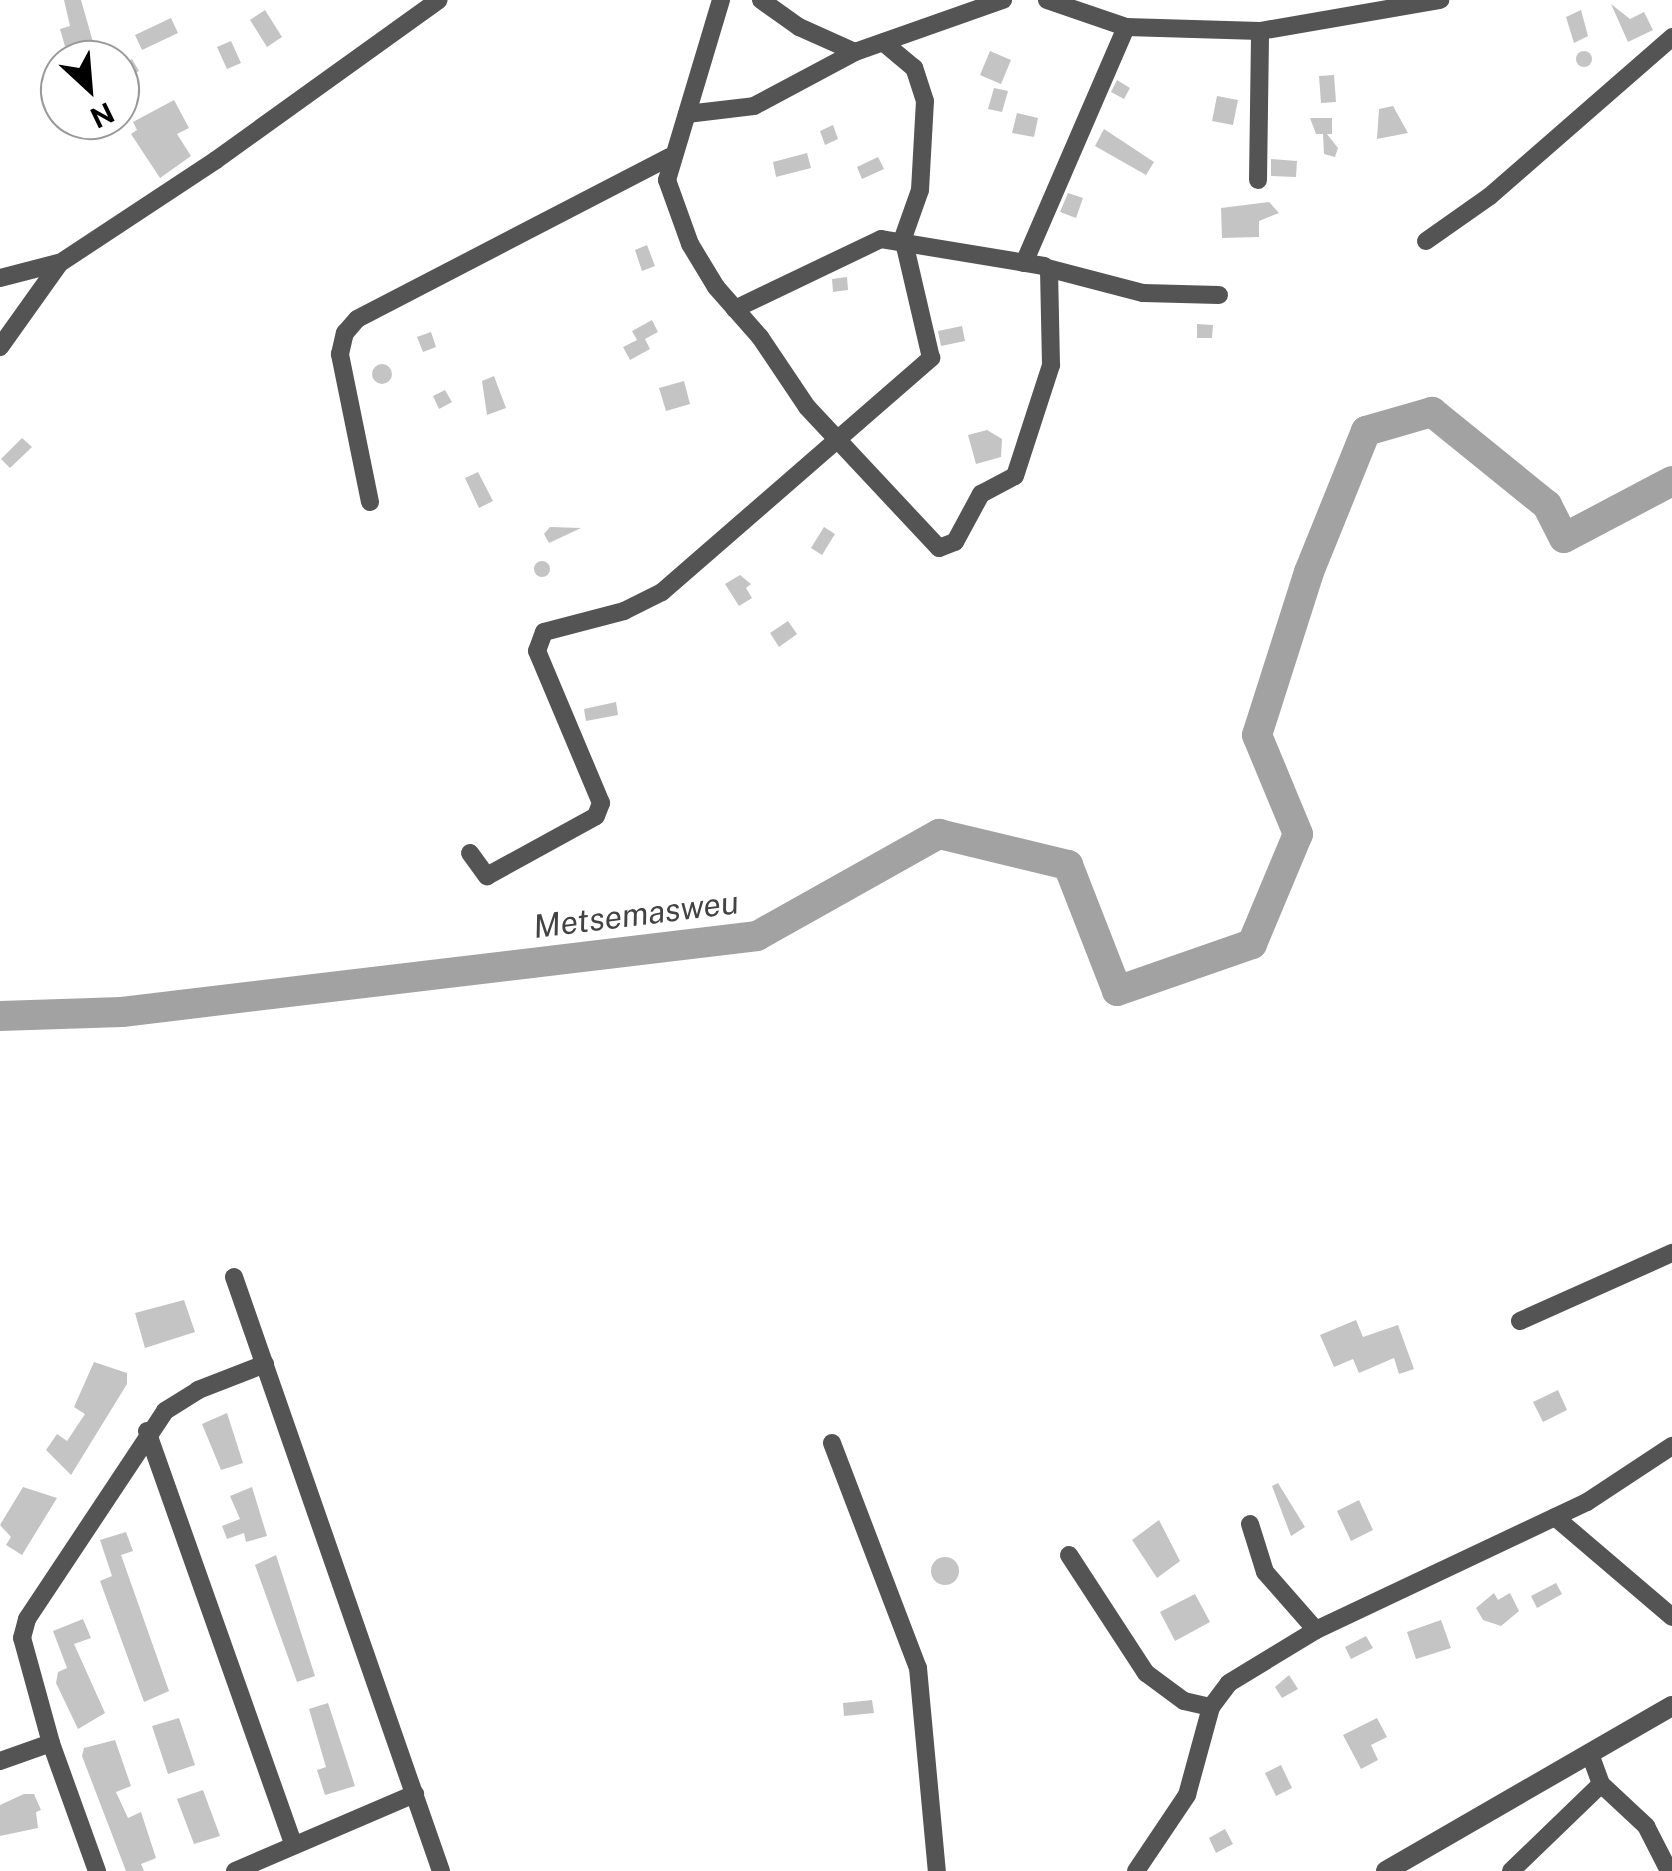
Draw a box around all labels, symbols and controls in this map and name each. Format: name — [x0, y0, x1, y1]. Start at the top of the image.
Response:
north arrow — [40, 40, 140, 140]
text: N — [85, 96, 120, 135]
water label: Metsemasweu — [531, 883, 741, 947]

